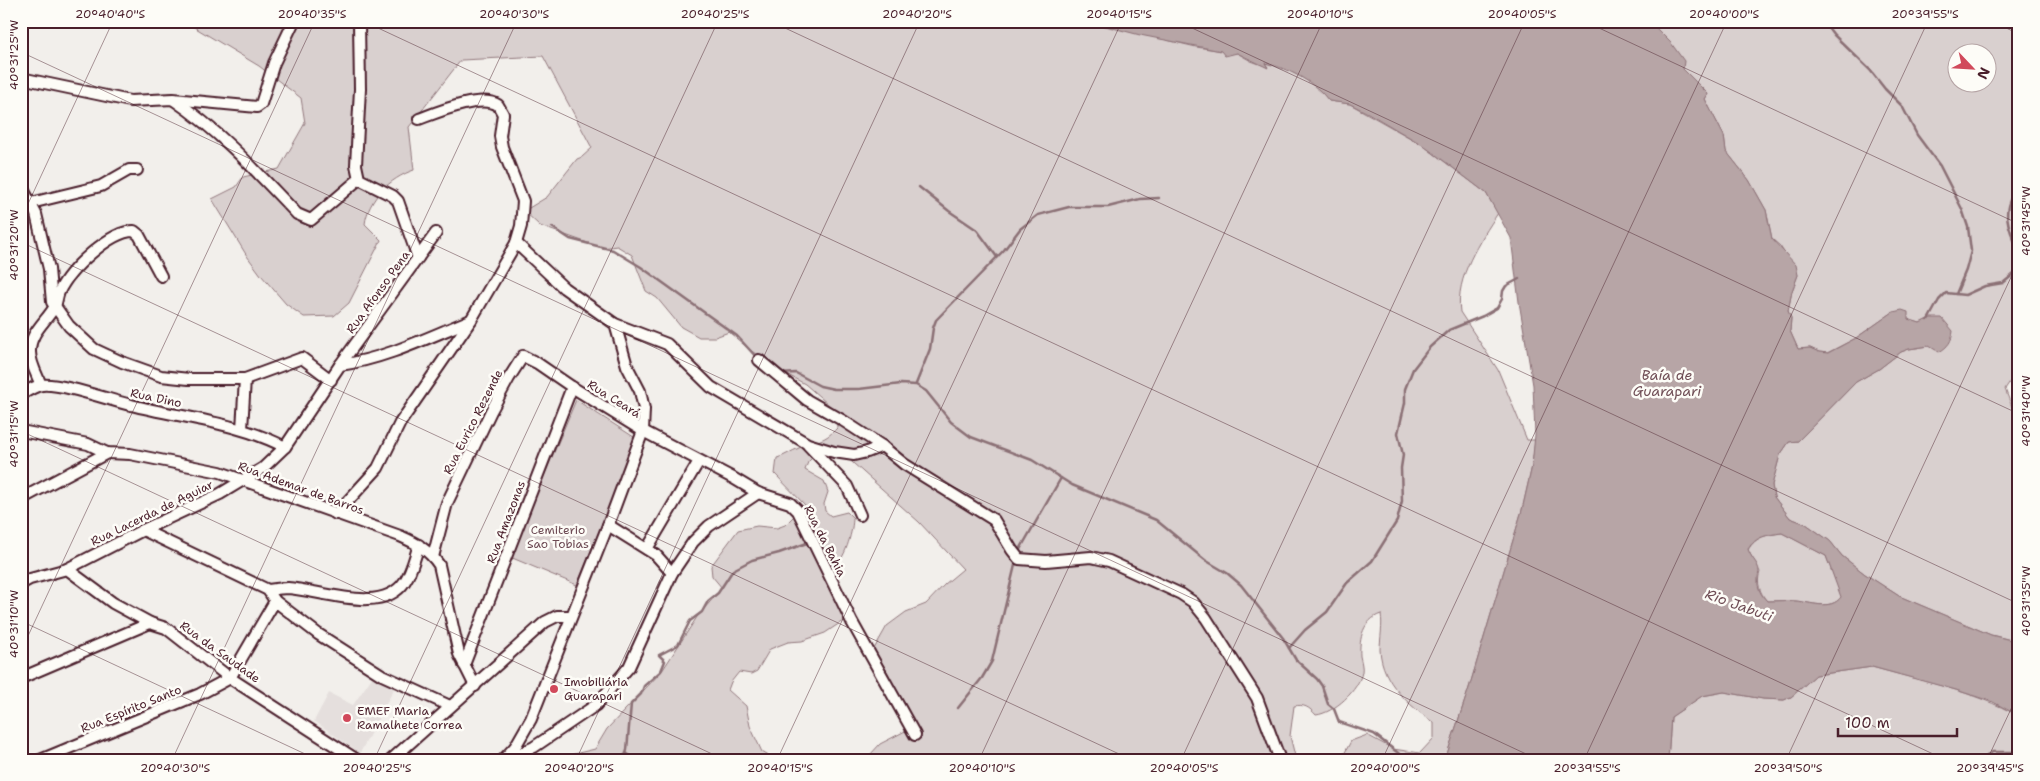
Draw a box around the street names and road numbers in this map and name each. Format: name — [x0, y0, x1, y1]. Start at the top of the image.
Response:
street label: Rua Afonso Pena — [343, 247, 414, 337]
street label: Rua Eurico Rezende — [440, 367, 506, 477]
street label: Rua Ceará — [584, 376, 644, 422]
street label: Rua Dino — [129, 385, 183, 411]
street label: Rua Ademar de Barros — [236, 458, 366, 518]
street label: Rua Lacerda de Aguiar — [88, 476, 216, 550]
street label: Rua Amazonas — [483, 478, 529, 566]
street label: Rua da Bahia — [800, 503, 850, 580]
street label: Rua da Saudade — [177, 617, 264, 687]
street label: Rua Espírito Santo — [78, 681, 184, 737]

